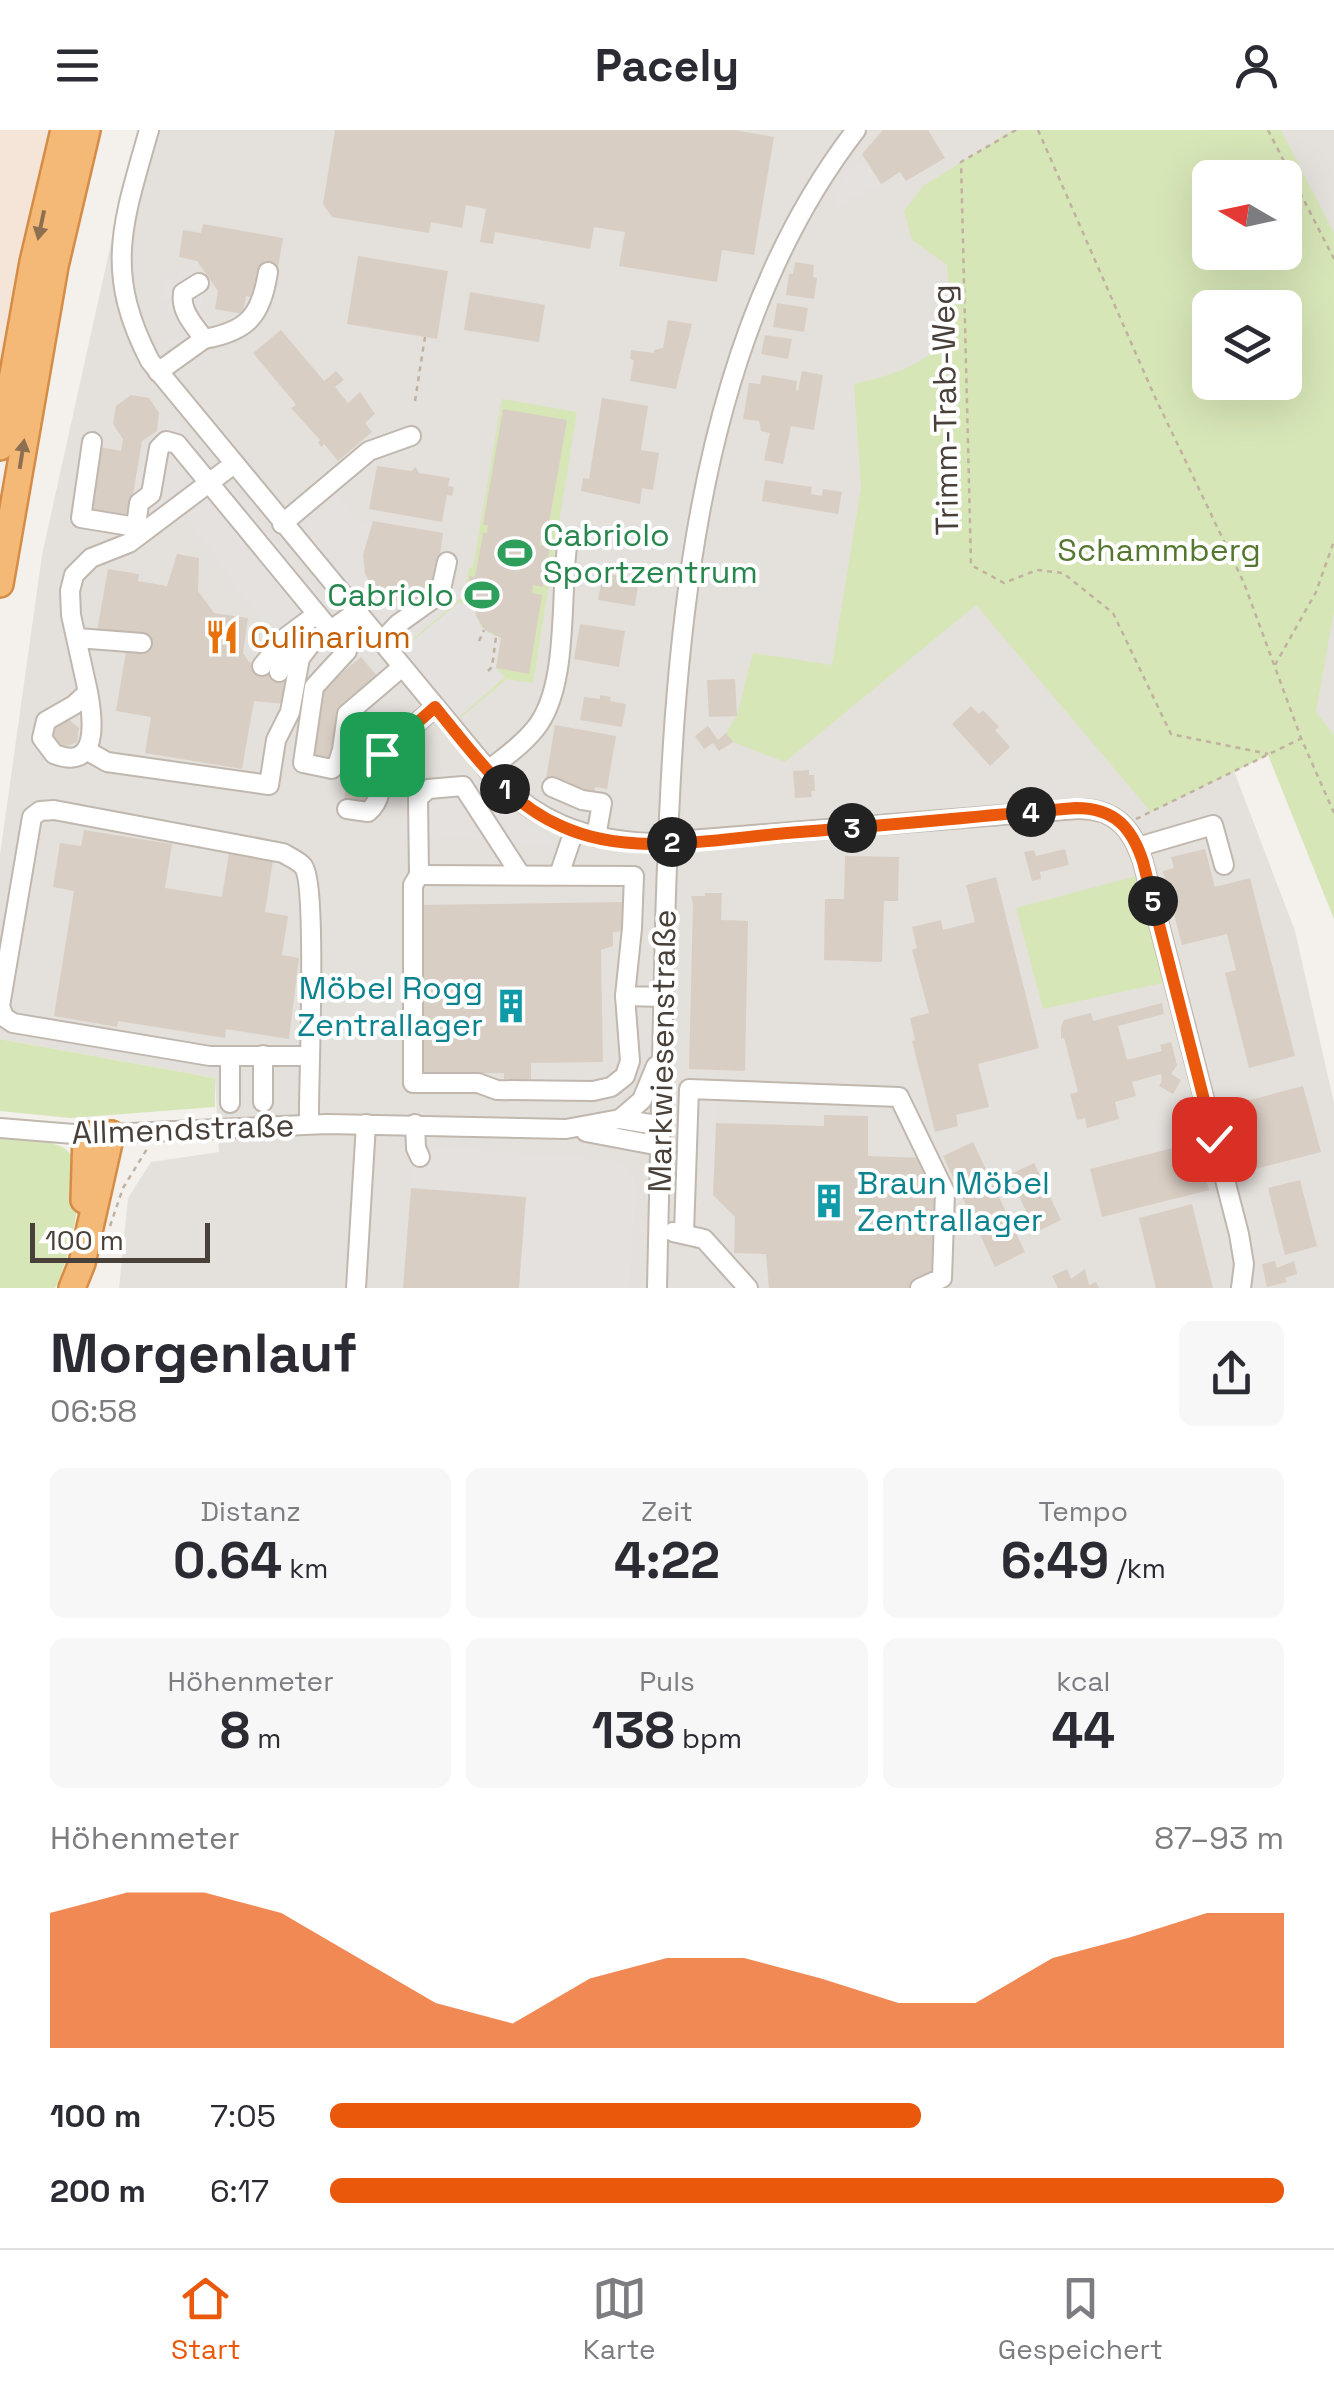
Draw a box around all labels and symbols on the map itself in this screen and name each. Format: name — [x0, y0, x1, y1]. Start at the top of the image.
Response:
north arrow — [1192, 160, 1302, 270]
one-way arrow — [33, 210, 48, 241]
street label: Trimm-Trab-Weg — [923, 284, 967, 536]
one-way arrow — [15, 437, 30, 469]
place label: Cabriolo Sportzentrum — [543, 515, 758, 592]
park label: Schammberg — [1057, 530, 1261, 570]
sports icon: Cabriolo Sportzentrum — [496, 534, 534, 572]
place label: Cabriolo — [327, 575, 454, 615]
sports icon: Cabriolo — [463, 576, 501, 614]
place label: Culinarium — [250, 617, 411, 657]
restaurant icon: Culinarium — [203, 618, 241, 656]
pin — [340, 712, 425, 797]
pin: 1 — [480, 764, 530, 814]
pin: 4 — [1006, 787, 1056, 837]
pin: 3 — [827, 803, 877, 853]
pin: 2 — [647, 817, 697, 867]
pin: 5 — [1128, 876, 1178, 926]
street label: Markwiesenstraße — [640, 909, 684, 1193]
place label: Möbel Rogg Zentrallager — [297, 968, 483, 1045]
building icon: Möbel Rogg Zentrallager — [492, 987, 530, 1025]
pin — [1172, 1097, 1257, 1182]
street label: Allmendstraße — [71, 1105, 295, 1153]
place label: Braun Möbel Zentrallager — [857, 1163, 1050, 1240]
building icon: Braun Möbel Zentrallager — [810, 1182, 848, 1220]
scale bar — [30, 1218, 210, 1262]

